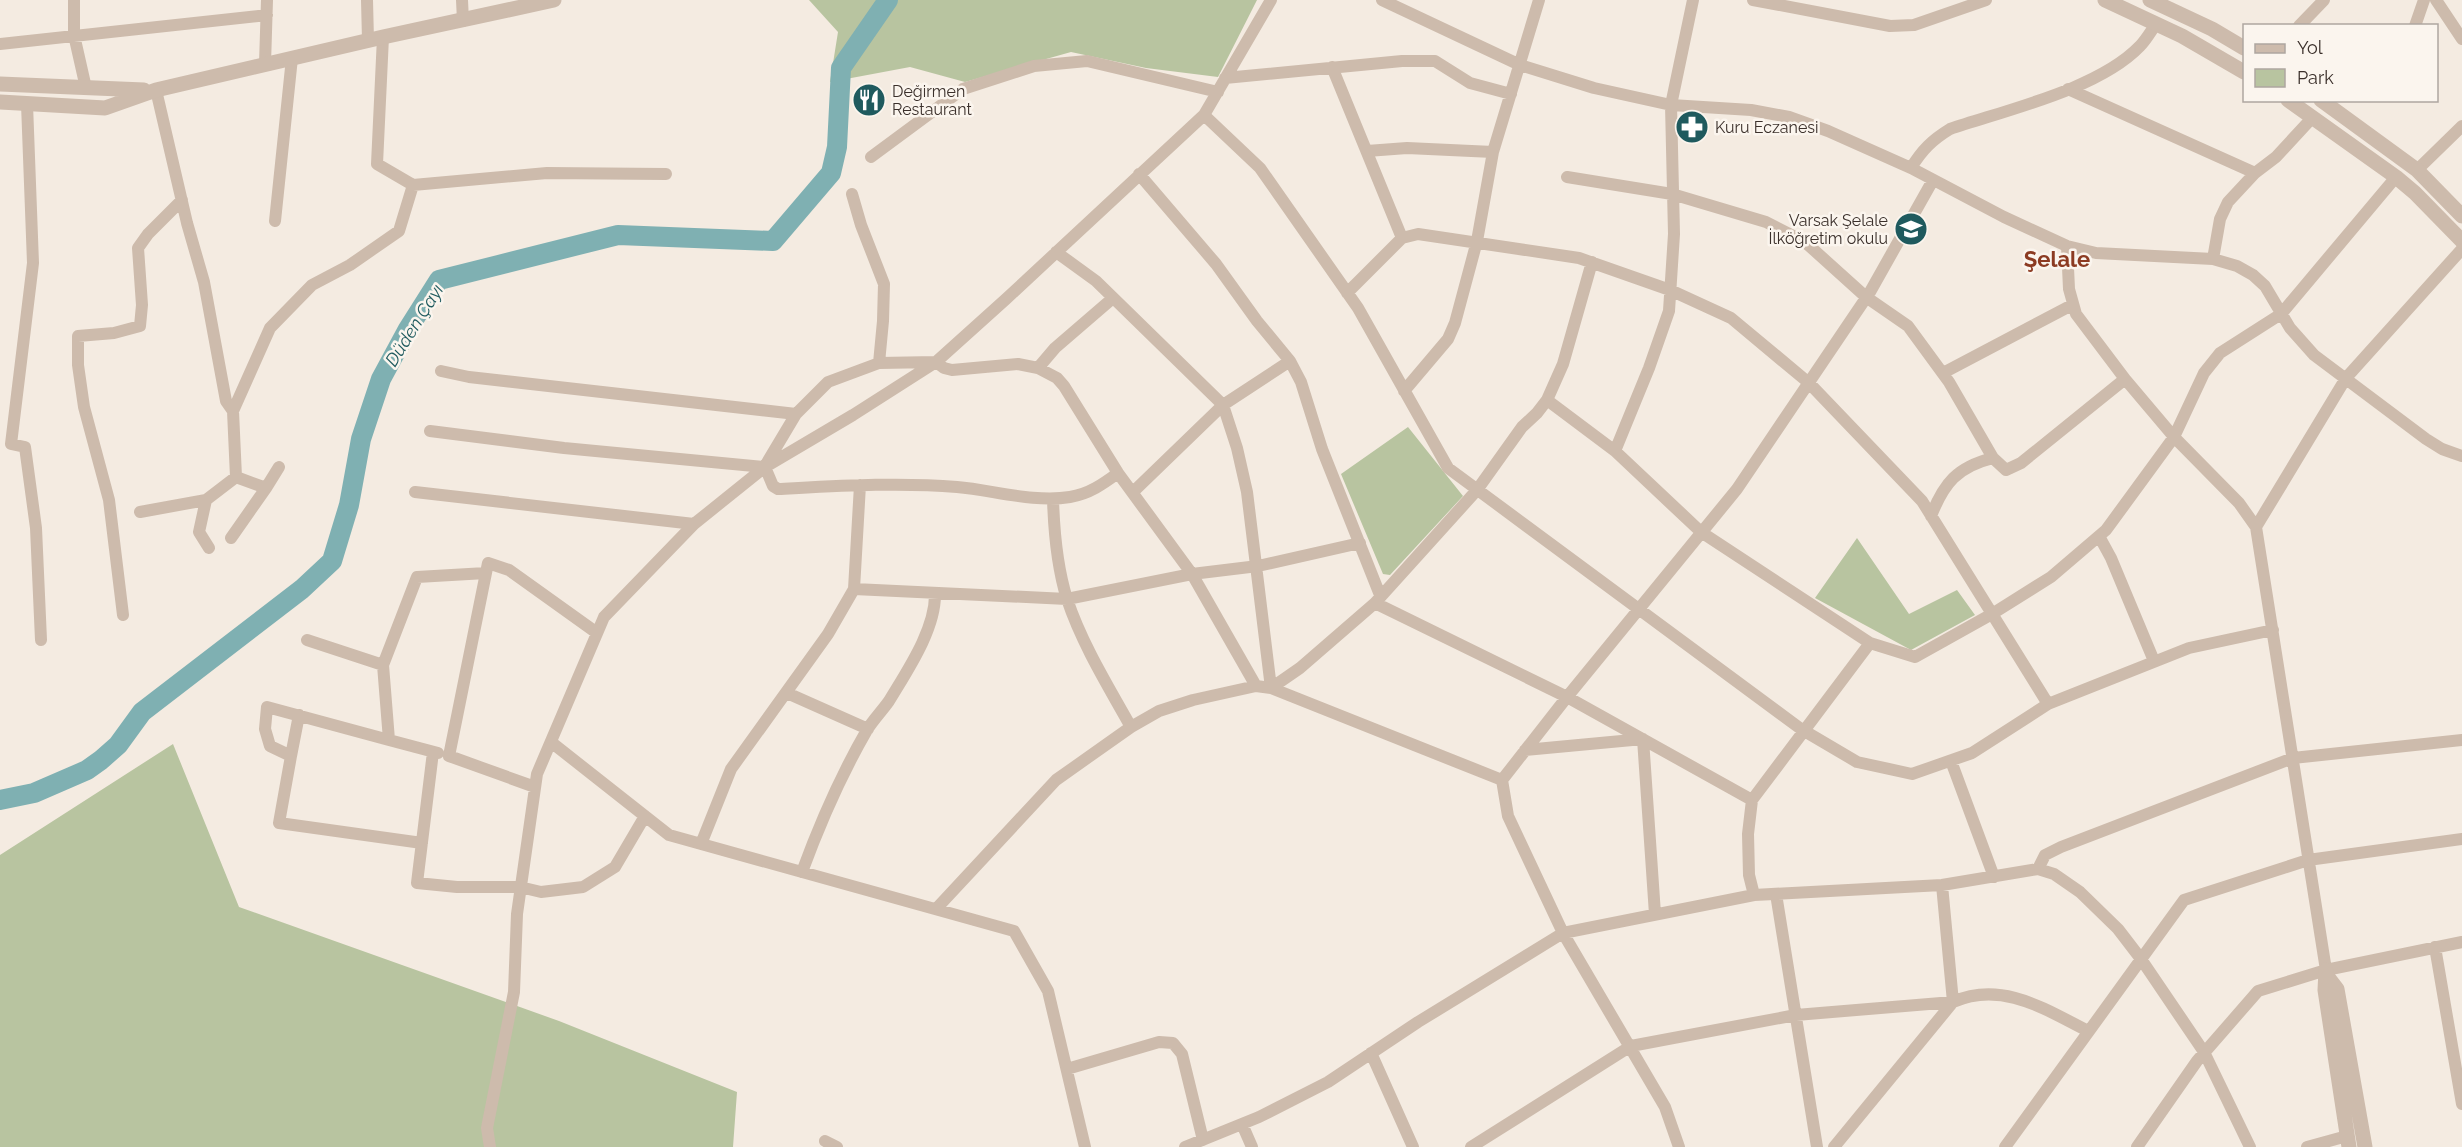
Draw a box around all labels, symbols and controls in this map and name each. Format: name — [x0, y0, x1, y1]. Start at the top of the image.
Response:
legend — [2243, 24, 2438, 102]
text: Yol — [2297, 37, 2323, 58]
text: Park — [2297, 67, 2334, 88]
restaurant icon: Değirmen Restaurant — [851, 82, 887, 118]
place label: Değirmen Restaurant — [892, 82, 972, 119]
pharmacy icon: Kuru Eczanesi — [1674, 109, 1710, 145]
place label: Kuru Eczanesi — [1715, 118, 1819, 137]
place label: Varsak Şelale İlköğretim okulu — [1769, 211, 1888, 248]
school or university icon: Varsak Şelale İlköğretim okulu — [1893, 211, 1929, 247]
district label: Şelale — [2024, 246, 2090, 272]
water label: Düden Çayı — [381, 280, 448, 370]

